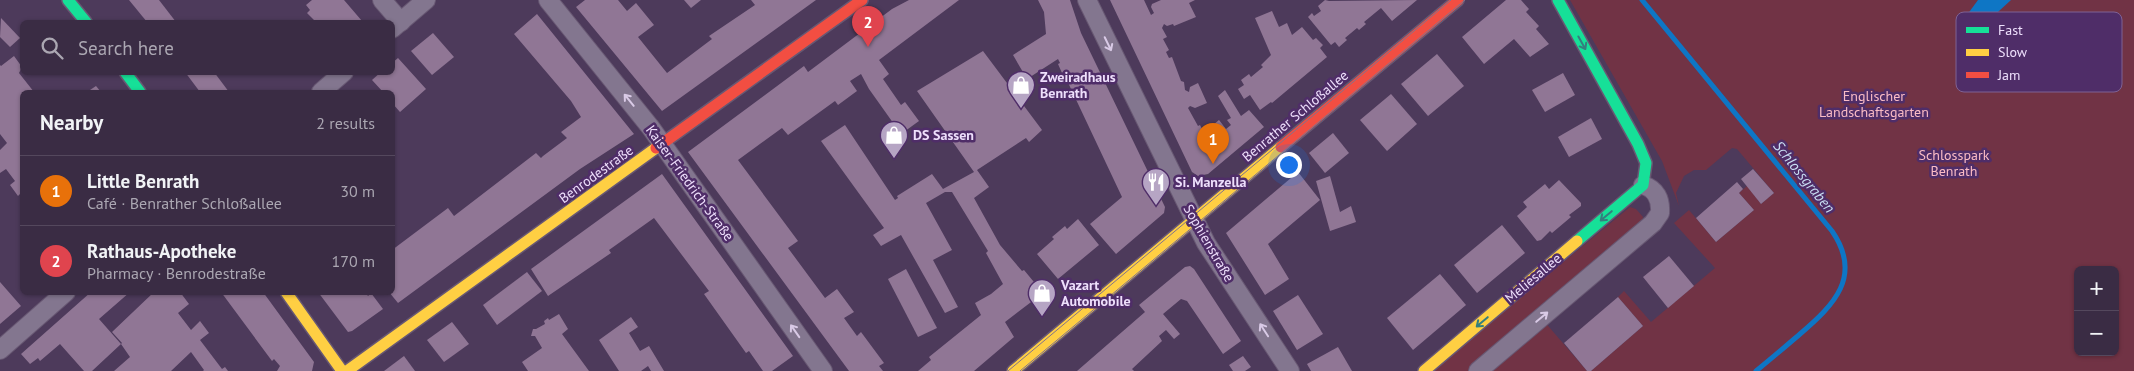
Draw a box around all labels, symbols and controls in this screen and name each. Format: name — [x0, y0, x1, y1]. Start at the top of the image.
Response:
pin: 2 — [852, 6, 884, 47]
legend — [1956, 12, 2122, 92]
search box — [20, 20, 395, 75]
text: Fast — [1998, 21, 2023, 39]
icon: search — [38, 34, 66, 62]
one-way arrow — [1577, 35, 1587, 50]
text: Search here — [78, 36, 174, 60]
one-way arrow — [1104, 36, 1113, 51]
text: Slow — [1998, 43, 2028, 61]
street label: Benrather Schloßallee — [1238, 66, 1352, 166]
text: Jam — [1997, 66, 2020, 84]
place label: Zweiradhaus Benrath — [1040, 68, 1116, 102]
shop icon: Zweiradhaus Benrath — [1006, 70, 1036, 109]
park label: Englischer Landschaftsgarten — [1819, 87, 1929, 121]
one-way arrow — [623, 94, 634, 107]
text: Nearby — [40, 109, 103, 136]
text: 2 results — [316, 113, 375, 133]
shop icon: DS Sassen — [879, 120, 909, 159]
street label: Kaiser-Friedrich-Straße — [642, 122, 738, 244]
pin: 1 — [1197, 123, 1229, 164]
place label: DS Sassen — [913, 126, 974, 144]
water label: Schlossgraben — [1769, 137, 1839, 217]
street label: Benrodestraße — [555, 141, 637, 207]
park label: Schlosspark Benrath — [1919, 146, 1990, 180]
your location — [1276, 152, 1302, 178]
restaurant icon: Si. Manzella — [1141, 167, 1171, 206]
text: Little Benrath — [87, 169, 199, 193]
place label: Si. Manzella — [1175, 173, 1247, 191]
text: 1 — [51, 181, 61, 201]
text: 30 m — [340, 181, 375, 201]
text: Café · Benrather Schloßallee — [87, 193, 282, 213]
street label: Sophienstraße — [1180, 201, 1238, 285]
one-way arrow — [1599, 211, 1612, 222]
text: Rathaus-Apotheke — [87, 239, 236, 263]
street label: Meliesallee — [1501, 249, 1565, 307]
text: 2 — [51, 251, 61, 271]
text: 170 m — [332, 251, 375, 271]
text: Pharmacy · Benrodestraße — [87, 263, 266, 283]
map controls — [2074, 266, 2119, 356]
button: + — [2074, 266, 2119, 311]
place label: Vazart Automobile — [1060, 276, 1131, 310]
shop icon: Vazart Automobile — [1027, 278, 1057, 317]
one-way arrow — [1535, 311, 1548, 323]
button: − — [2074, 311, 2119, 356]
one-way arrow — [1476, 316, 1489, 327]
one-way arrow — [790, 324, 800, 338]
one-way arrow — [1258, 324, 1268, 338]

